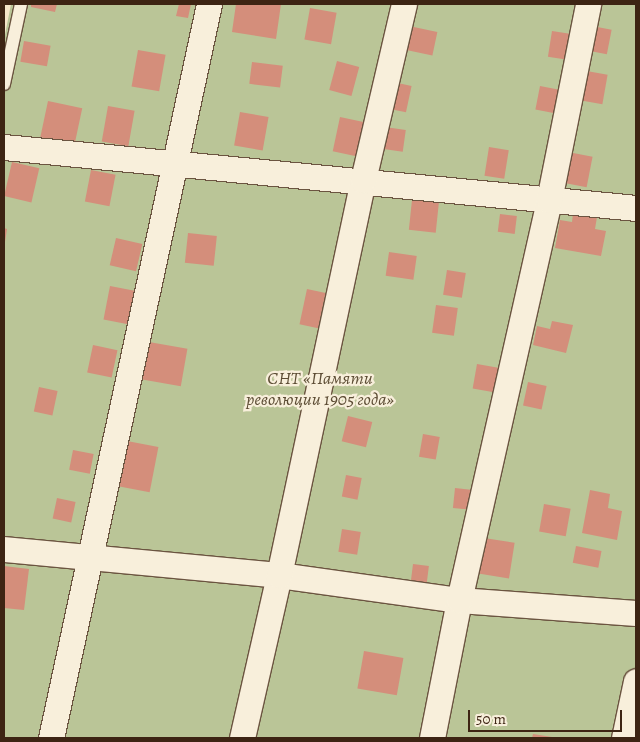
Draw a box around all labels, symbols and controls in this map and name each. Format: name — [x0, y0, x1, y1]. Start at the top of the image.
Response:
park label: СНТ «Памяти революции 1905 года» — [246, 368, 394, 410]
scale bar — [470, 700, 624, 732]
text: 50 m — [476, 709, 506, 729]

